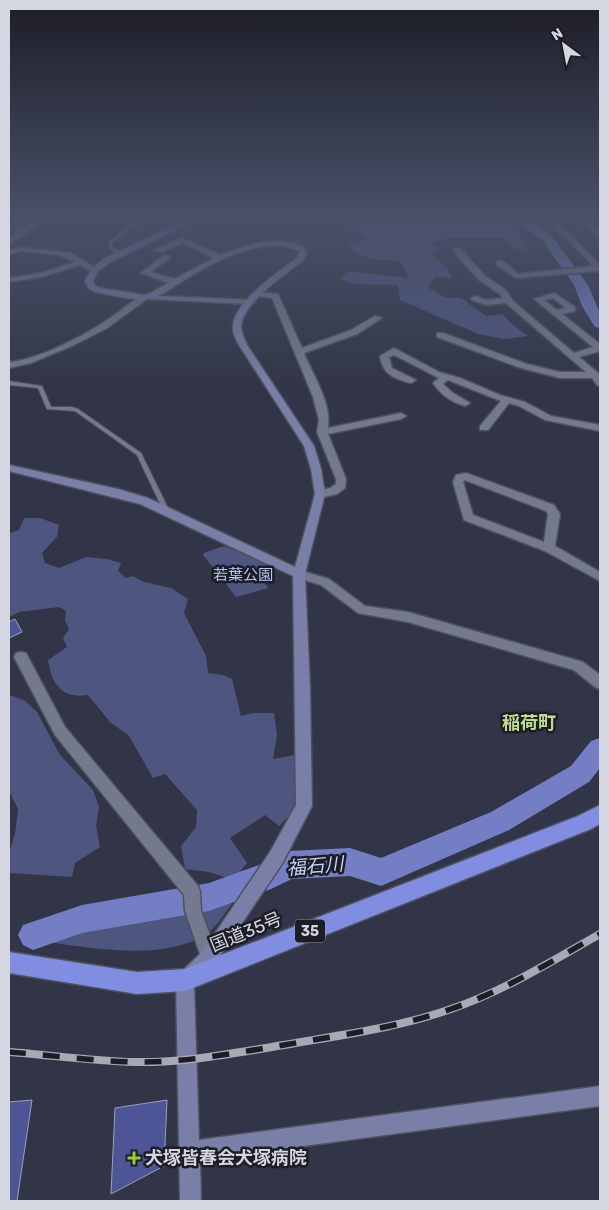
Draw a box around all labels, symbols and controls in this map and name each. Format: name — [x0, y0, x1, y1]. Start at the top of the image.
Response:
north arrow — [539, 20, 589, 70]
text: N — [549, 25, 566, 44]
park label: 若葉公園 — [213, 566, 273, 584]
district label: 稲荷町 — [502, 712, 556, 734]
water label: 福石川 — [286, 852, 346, 880]
street label: 国道35号 — [207, 908, 285, 956]
road number: 35 — [295, 919, 325, 942]
place label: 犬塚皆春会犬塚病院 — [145, 1147, 307, 1169]
marker: 犬塚皆春会犬塚病院 — [127, 1151, 141, 1165]

